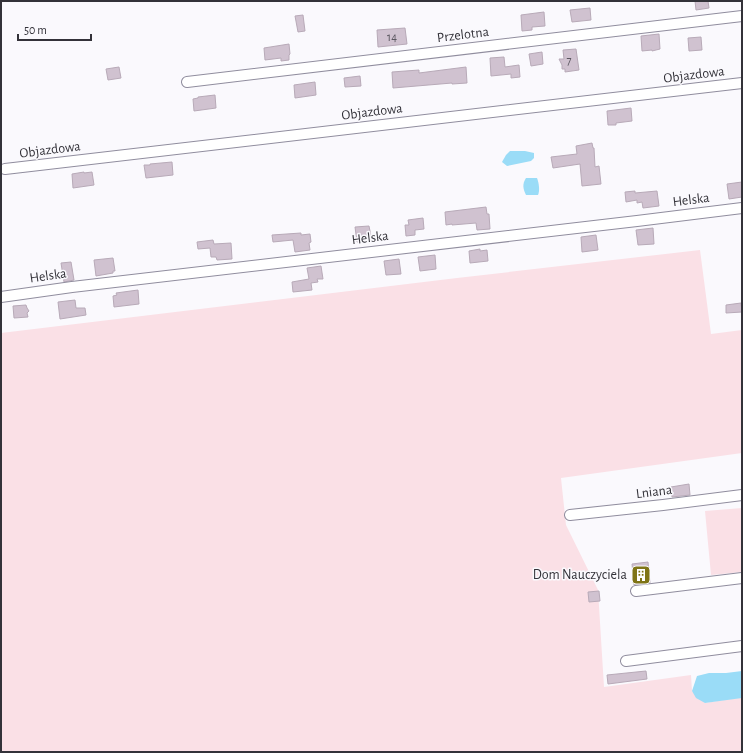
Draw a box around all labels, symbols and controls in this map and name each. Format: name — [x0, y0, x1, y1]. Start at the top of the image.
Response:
scale bar — [18, 16, 91, 42]
text: 50 m — [24, 24, 47, 36]
street label: Przelotna — [436, 25, 490, 45]
house number: 14 — [387, 31, 397, 43]
house number: 7 — [566, 54, 572, 66]
street label: Objazdowa — [663, 64, 726, 86]
street label: Objazdowa — [341, 101, 404, 123]
street label: Objazdowa — [19, 139, 82, 161]
street label: Helska — [672, 191, 711, 209]
street label: Helska — [351, 229, 390, 247]
street label: Helska — [29, 266, 68, 286]
street label: Lniana — [635, 483, 673, 501]
building icon: Dom Nauczyciela — [630, 564, 652, 586]
place label: Dom Nauczyciela — [533, 568, 628, 582]

